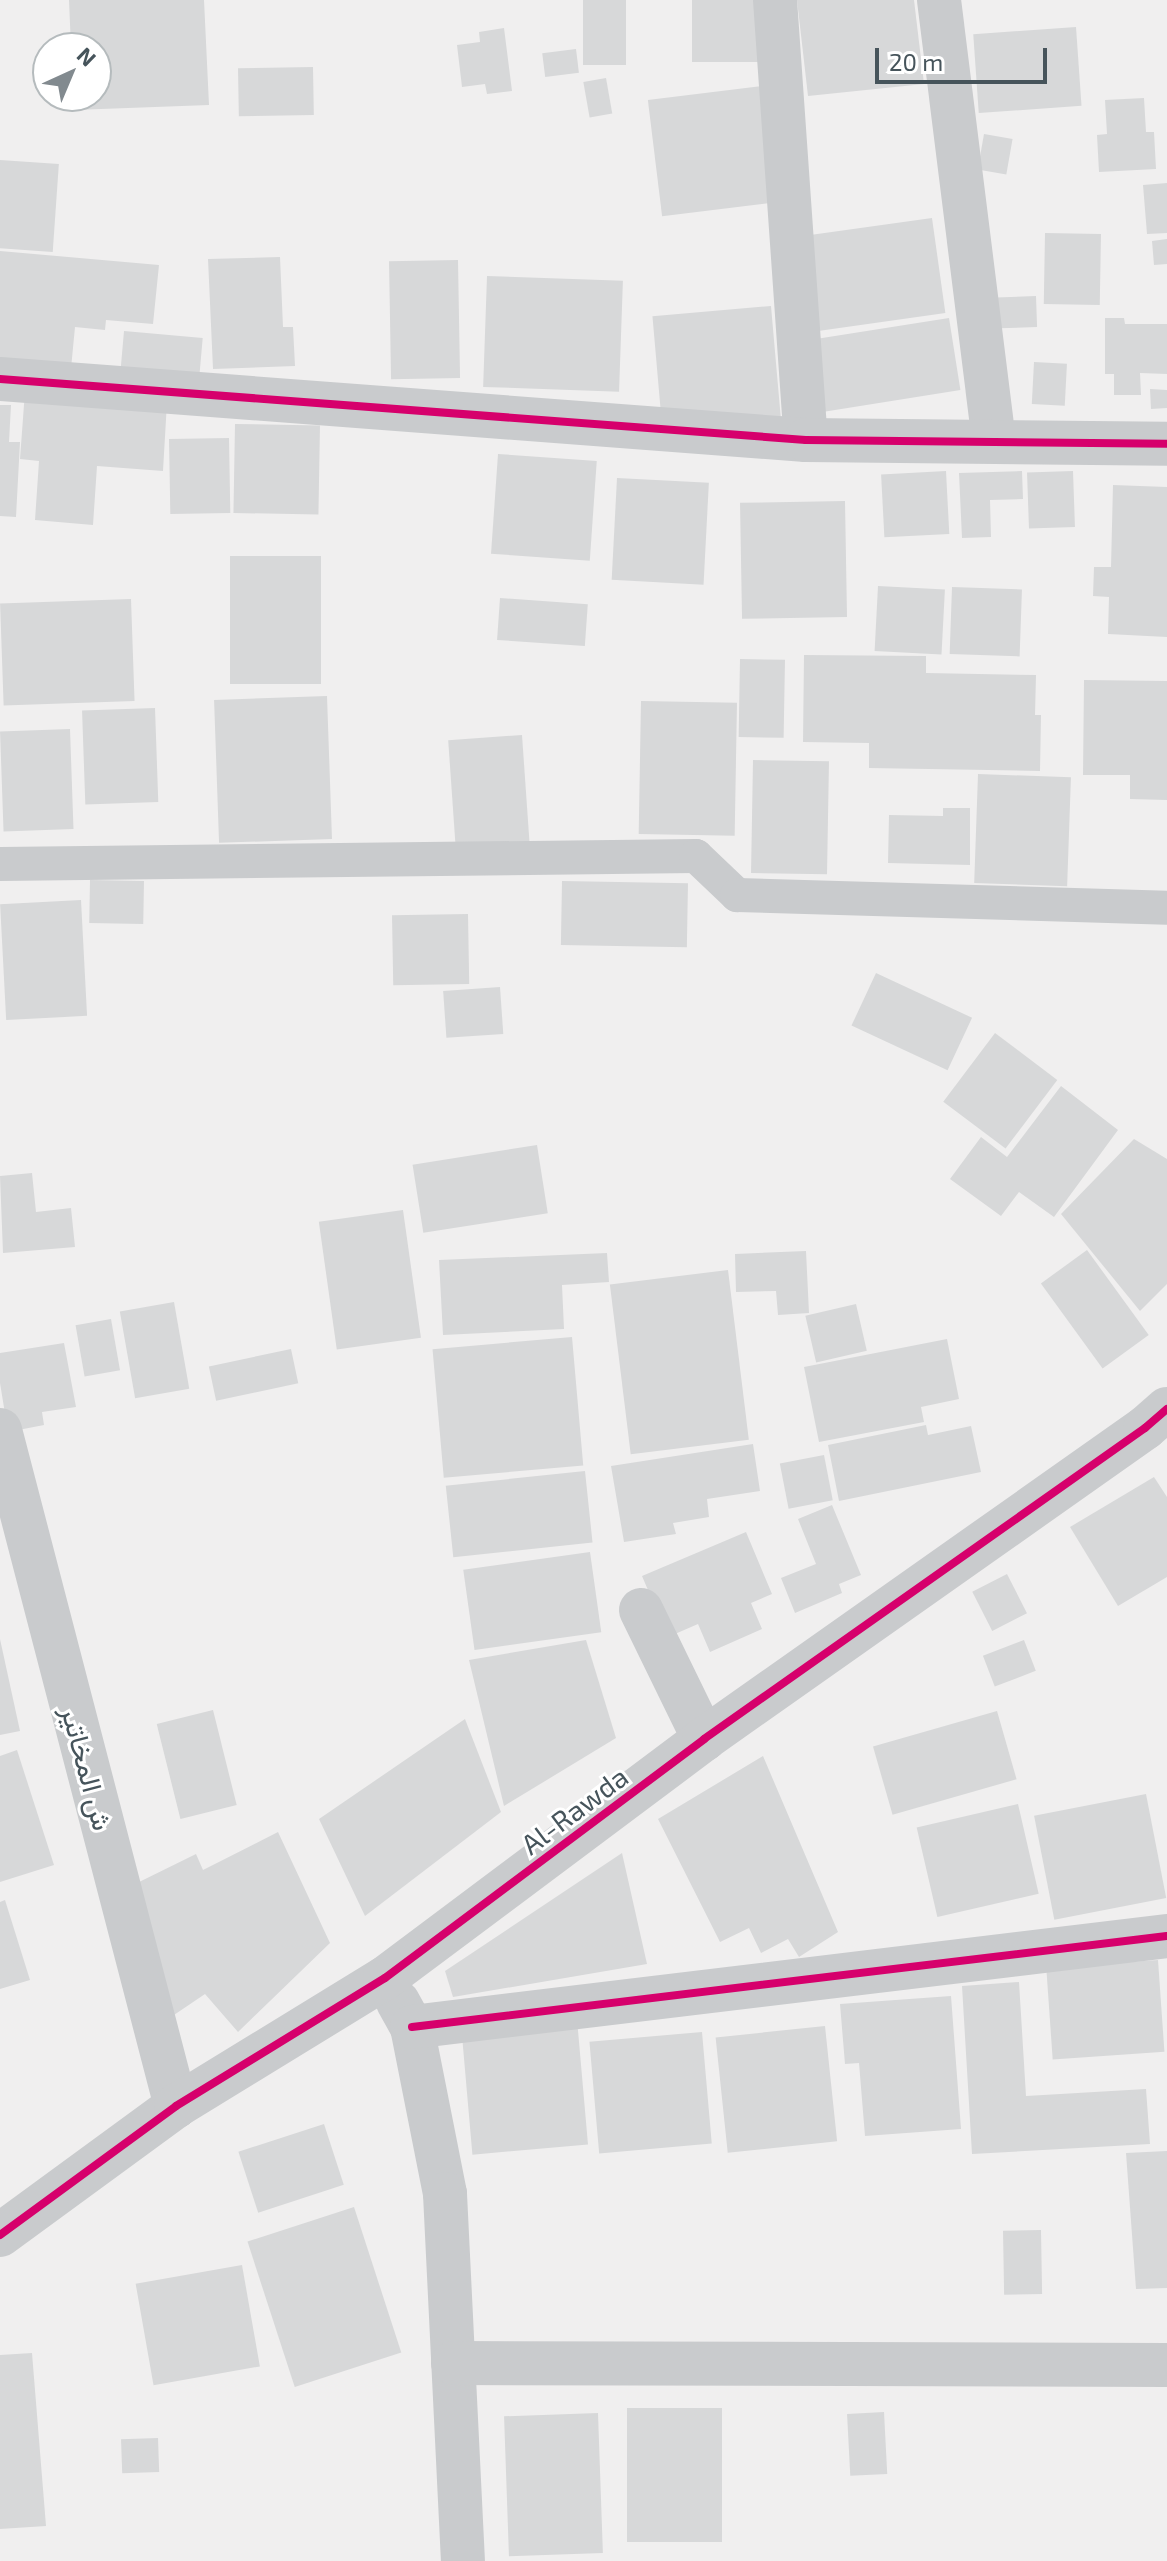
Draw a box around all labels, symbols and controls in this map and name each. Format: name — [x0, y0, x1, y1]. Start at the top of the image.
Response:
north arrow — [32, 32, 112, 112]
scale bar — [879, 32, 1051, 82]
text: N — [73, 41, 102, 71]
text: 20 m — [889, 47, 943, 76]
street label: ش المخاتير — [55, 1702, 121, 1834]
street label: Al-Rawda — [514, 1759, 634, 1861]

